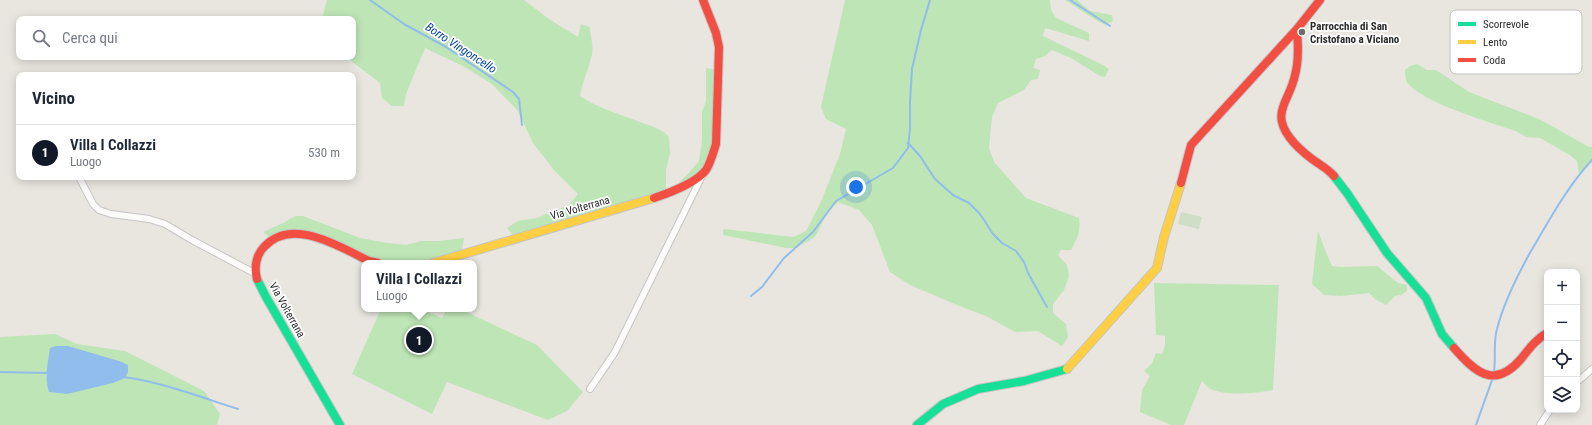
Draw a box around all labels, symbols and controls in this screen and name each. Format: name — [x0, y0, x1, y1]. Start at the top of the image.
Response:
legend — [1450, 10, 1582, 74]
search box — [16, 16, 356, 60]
text: Scorrevole — [1483, 18, 1529, 31]
water label: Borro Vingoncello — [423, 20, 499, 76]
place label: Parrocchia di San Cristofano a Viciano — [1310, 20, 1400, 46]
icon: search — [30, 27, 52, 49]
marker: Parrocchia di San Cristofano a Viciano — [1297, 27, 1307, 37]
text: Cerca qui — [62, 29, 118, 47]
text: Lento — [1483, 36, 1508, 49]
text: Coda — [1483, 54, 1505, 67]
text: Vicino — [32, 88, 75, 108]
text: Villa I Collazzi — [70, 136, 156, 154]
text: 1 — [42, 145, 48, 160]
text: 530 m — [308, 145, 340, 160]
text: Luogo — [70, 154, 102, 169]
your location — [846, 177, 866, 197]
street label: Via Volterrana — [549, 193, 611, 223]
popup — [361, 260, 477, 312]
map controls — [1544, 269, 1580, 413]
button: + — [1544, 269, 1580, 305]
text: Villa I Collazzi — [376, 270, 462, 288]
street label: Via Volterrana — [266, 280, 308, 340]
text: Luogo — [376, 288, 408, 303]
button: − — [1544, 305, 1580, 341]
pin: 1 — [406, 325, 432, 355]
button: locate — [1544, 341, 1580, 377]
button: layers — [1544, 377, 1580, 413]

